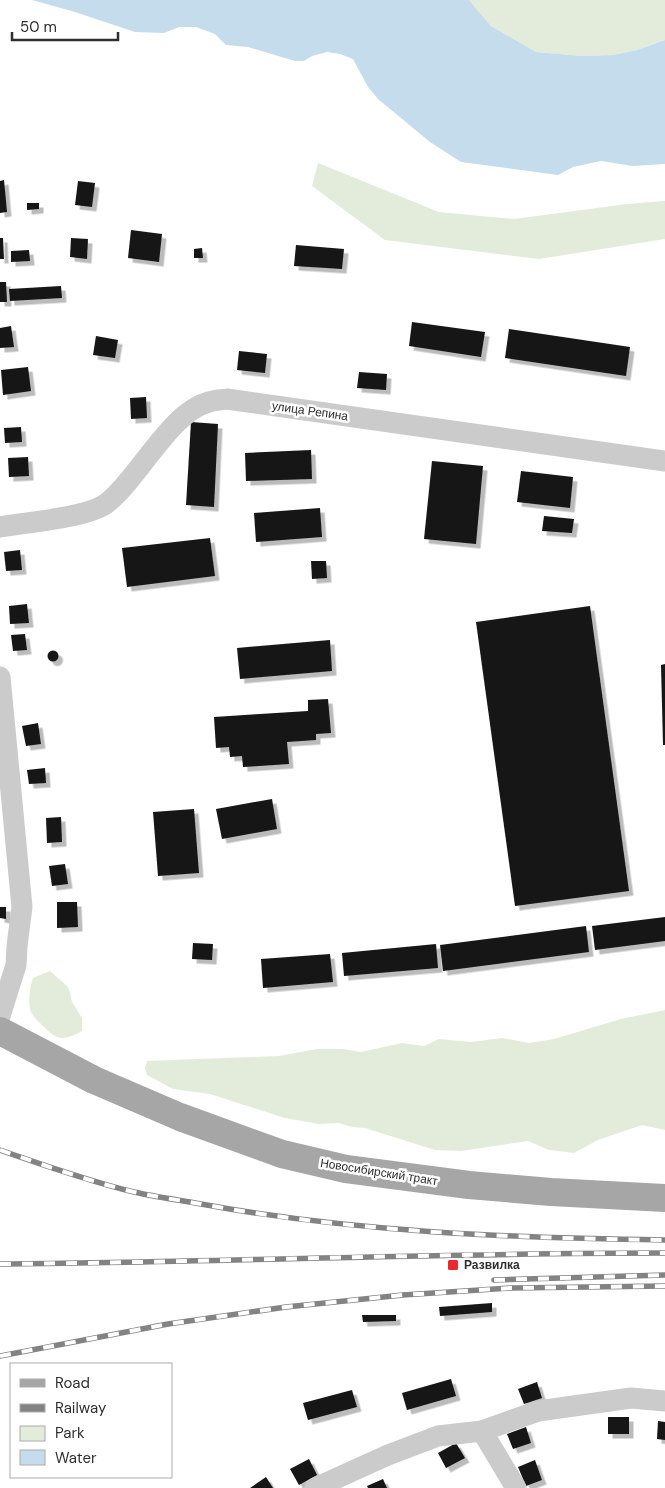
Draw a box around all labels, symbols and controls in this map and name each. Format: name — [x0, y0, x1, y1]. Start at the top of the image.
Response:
scale bar — [12, 10, 119, 42]
text: 50 m — [20, 17, 57, 37]
street label: улица Репина — [271, 398, 349, 424]
street label: Новосибирский тракт — [319, 1155, 439, 1189]
place label: Развилка — [464, 1257, 520, 1273]
marker: Развилка — [446, 1258, 460, 1272]
legend — [10, 1363, 172, 1478]
text: Road — [55, 1373, 90, 1393]
text: Railway — [55, 1398, 107, 1418]
text: Park — [55, 1423, 85, 1443]
text: Water — [55, 1448, 97, 1468]

